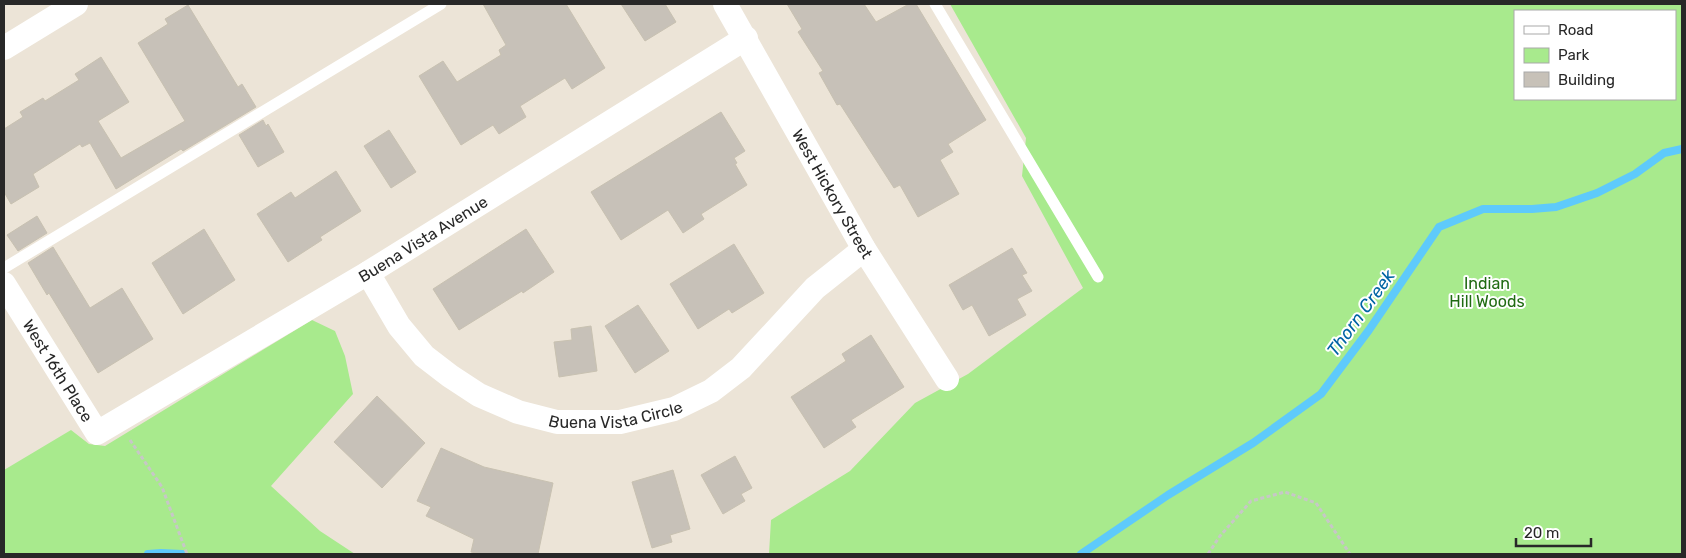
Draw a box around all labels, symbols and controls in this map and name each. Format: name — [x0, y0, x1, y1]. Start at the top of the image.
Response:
legend — [1514, 10, 1676, 100]
text: Road — [1558, 21, 1594, 39]
text: Park — [1558, 46, 1589, 64]
text: Building — [1558, 71, 1615, 89]
street label: West Hickory Street — [788, 126, 877, 262]
street label: Buena Vista Avenue — [355, 192, 491, 286]
water label: Thorn Creek — [1322, 265, 1400, 361]
park label: Indian Hill Woods — [1449, 274, 1525, 311]
street label: West 16th Place — [19, 316, 97, 426]
street label: Buena Vista Circle — [547, 397, 686, 432]
scale bar — [1516, 516, 1591, 548]
text: 20 m — [1524, 524, 1559, 542]

